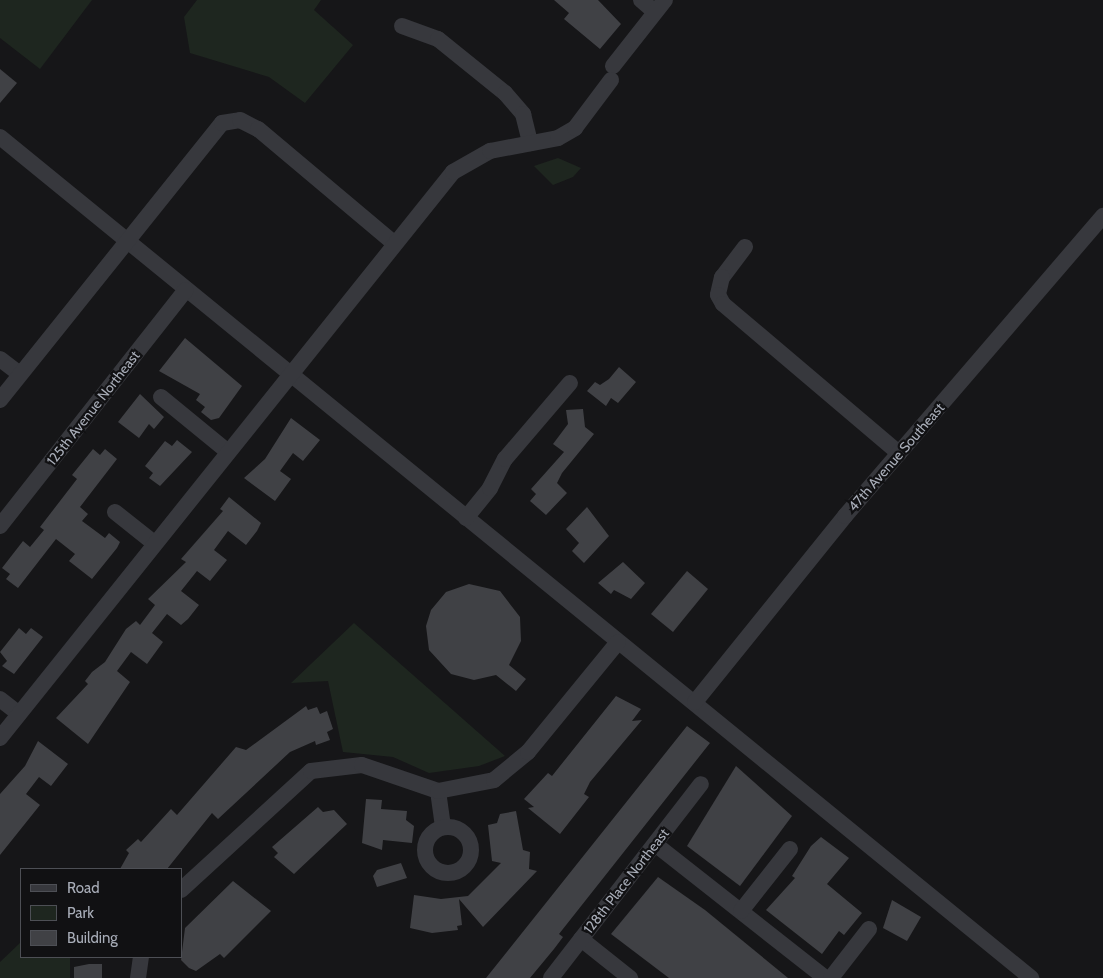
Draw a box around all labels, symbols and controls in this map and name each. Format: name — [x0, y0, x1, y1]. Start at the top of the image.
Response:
street label: 125th Avenue Northeast — [43, 347, 143, 469]
street label: 47th Avenue Southeast — [844, 399, 948, 515]
street label: 128th Place Northeast — [580, 825, 672, 937]
legend — [20, 868, 182, 958]
text: Road — [67, 879, 100, 897]
text: Park — [67, 904, 94, 922]
text: Building — [67, 929, 118, 947]

